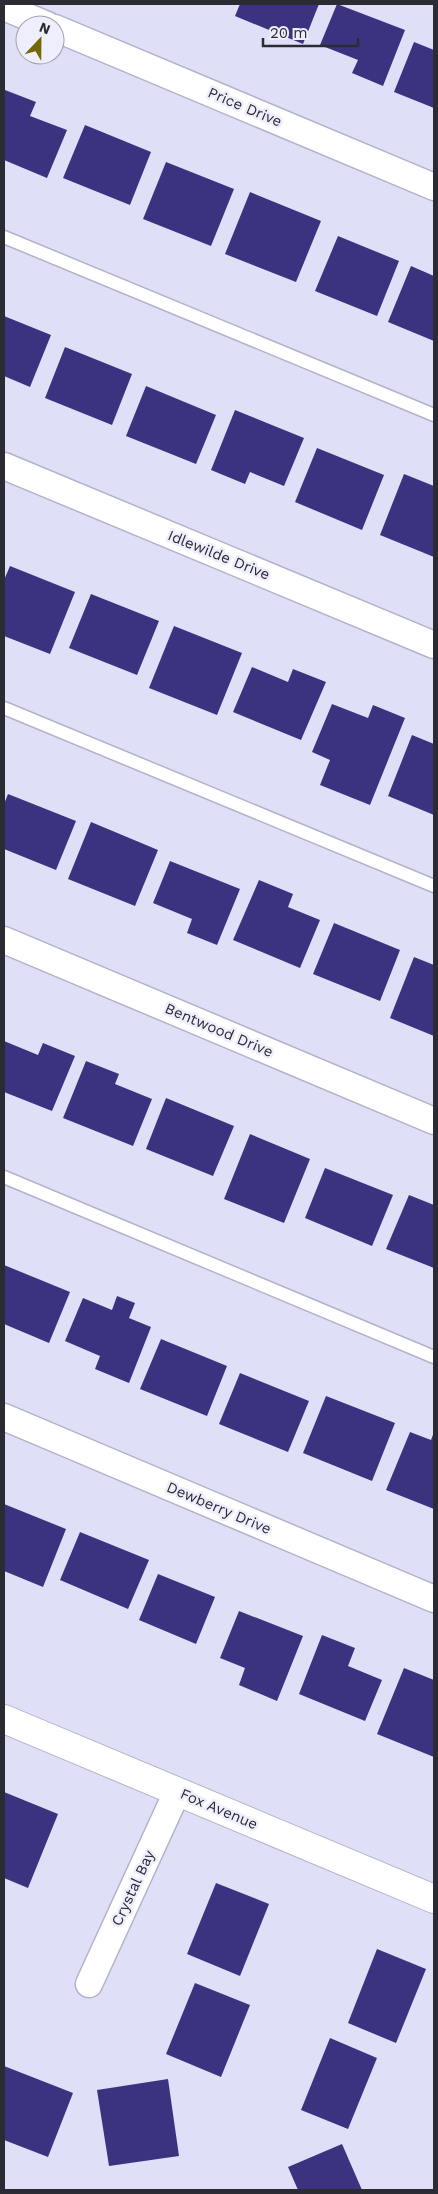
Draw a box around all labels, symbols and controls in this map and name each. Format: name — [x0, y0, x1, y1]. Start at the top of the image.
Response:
north arrow — [15, 15, 65, 65]
scale bar — [263, 15, 358, 47]
text: N — [37, 19, 53, 37]
text: 20 m — [270, 24, 308, 42]
street label: Price Drive — [205, 83, 285, 131]
street label: Idlewilde Drive — [165, 526, 273, 584]
street label: Bentwood Drive — [162, 999, 276, 1061]
street label: Dewberry Drive — [164, 1478, 274, 1538]
street label: Fox Avenue — [178, 1785, 260, 1833]
street label: Crystal Bay — [108, 1847, 158, 1929]

